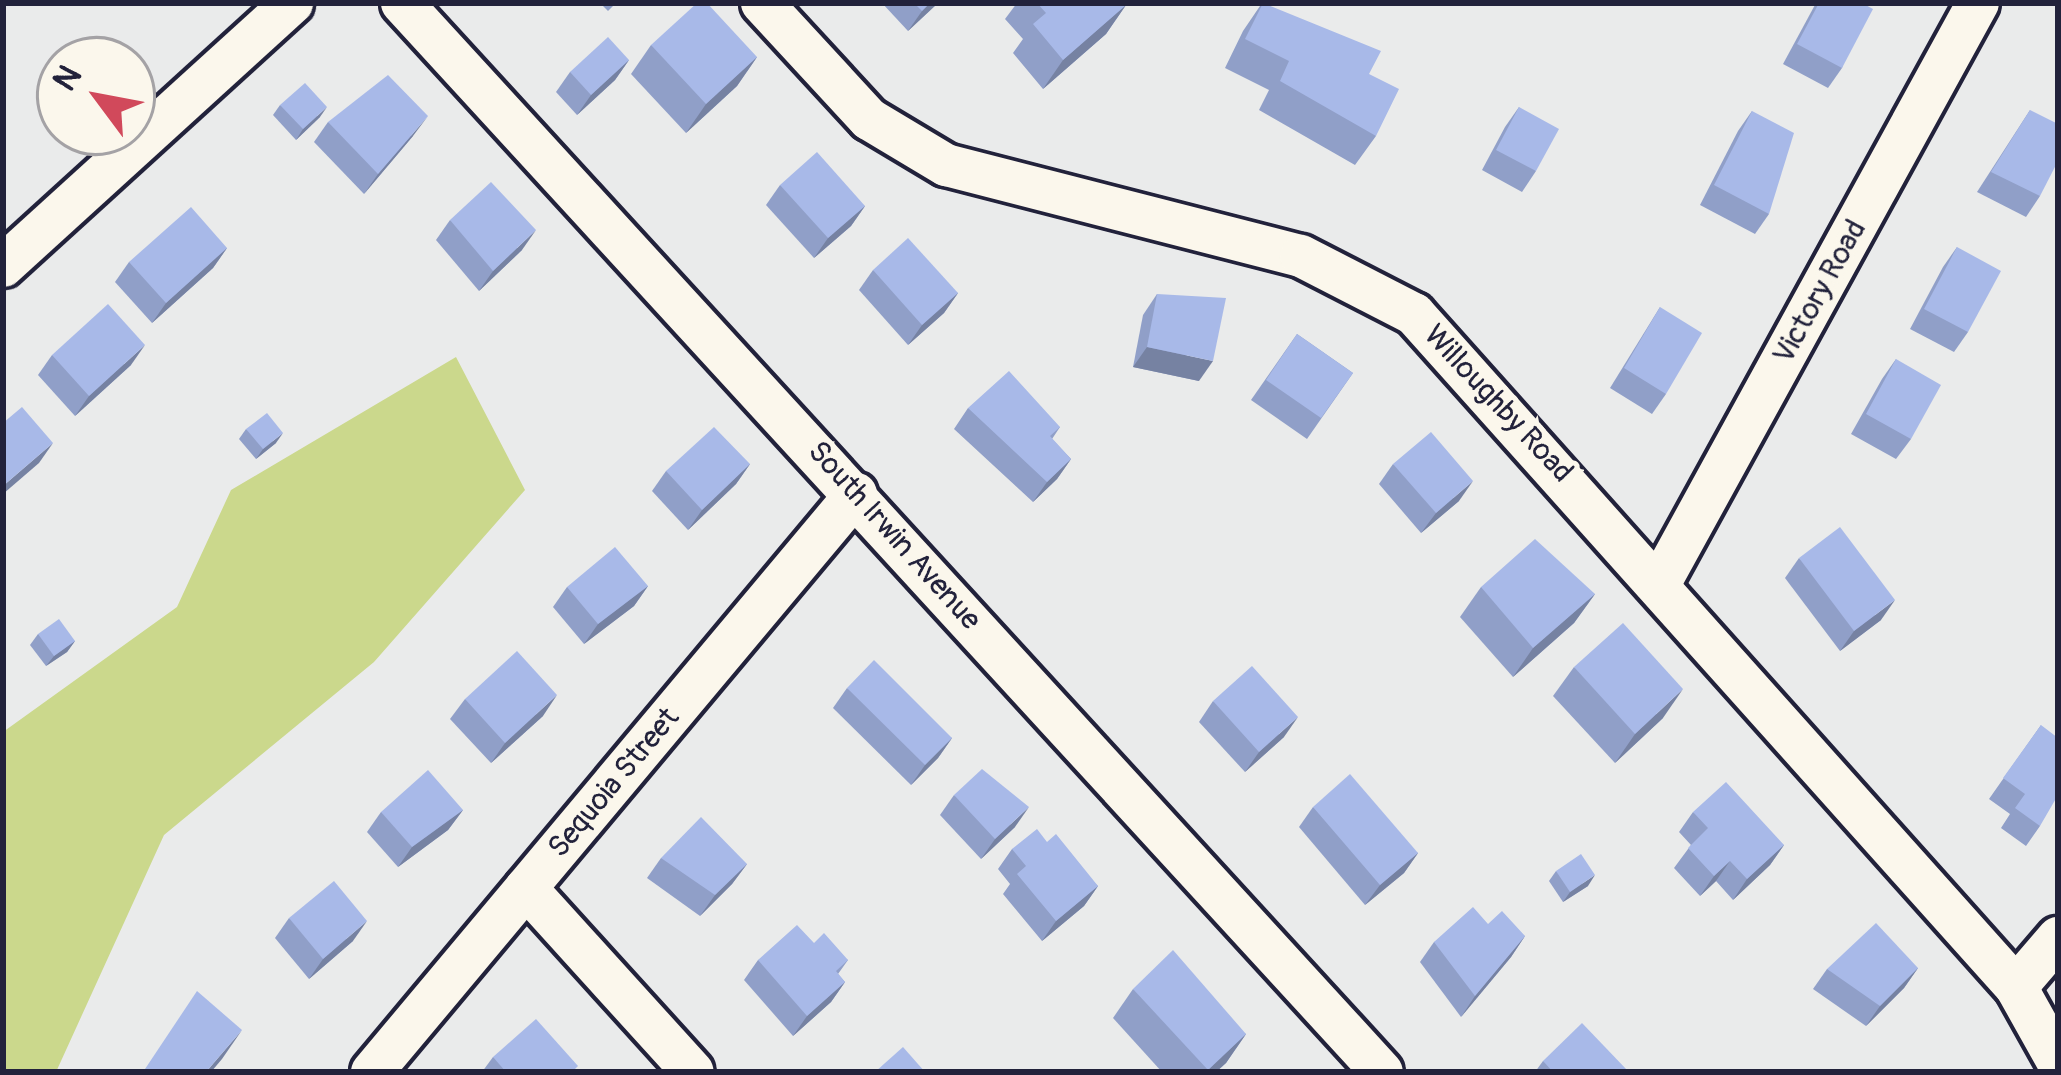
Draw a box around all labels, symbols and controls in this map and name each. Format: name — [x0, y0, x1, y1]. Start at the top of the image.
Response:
north arrow — [36, 36, 156, 156]
text: N — [44, 58, 91, 99]
street label: Victory Road — [1766, 214, 1874, 370]
street label: Willoughby Road — [1416, 318, 1580, 490]
street label: South Irwin Avenue — [800, 434, 988, 638]
street label: Sequoia Street — [541, 701, 687, 865]

